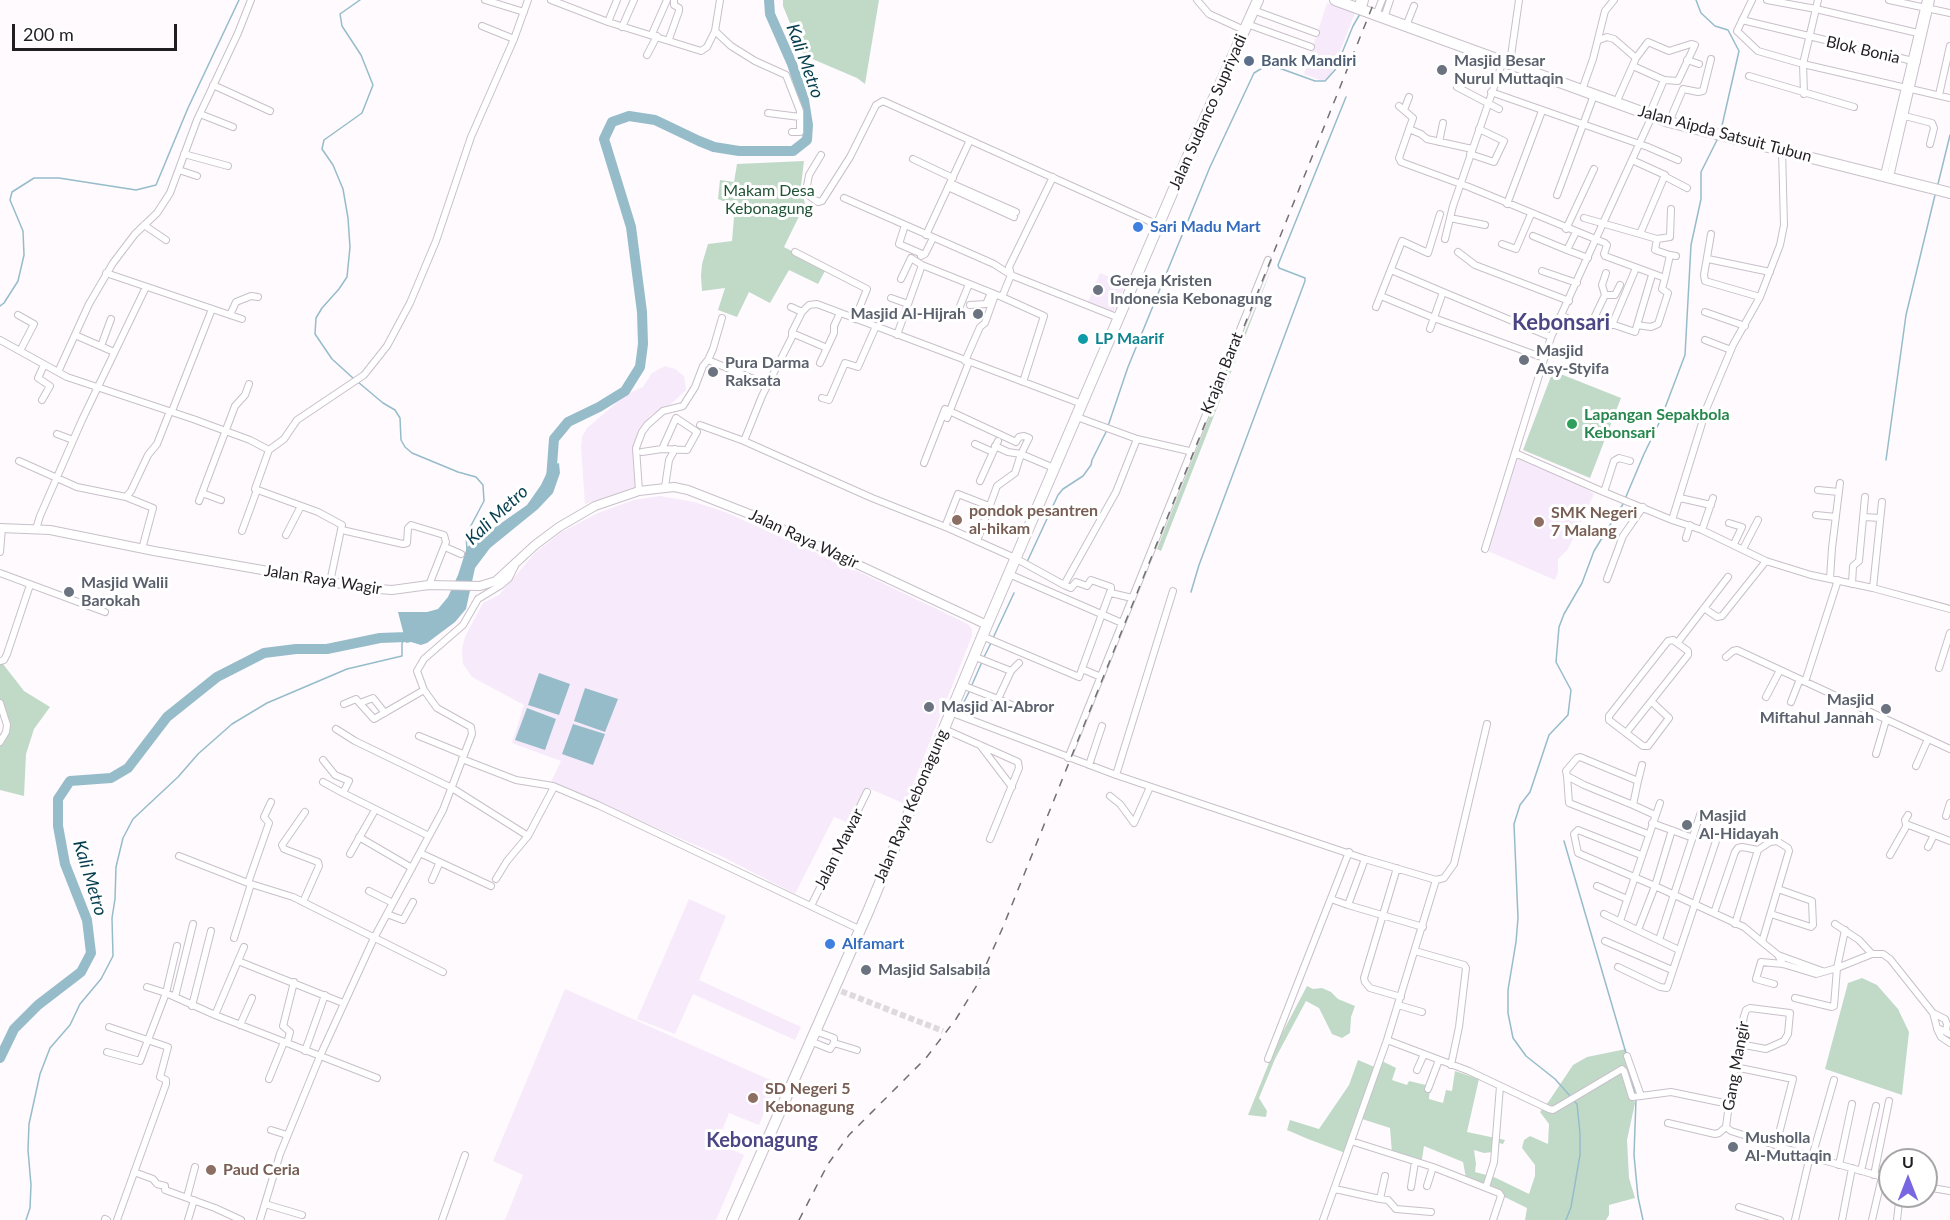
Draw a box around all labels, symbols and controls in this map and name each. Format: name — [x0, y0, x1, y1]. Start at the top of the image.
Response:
scale bar — [15, 12, 180, 50]
water label: Kali Metro — [782, 21, 828, 101]
text: 200 m — [23, 23, 74, 45]
street label: Jalan Sudanco Supriyadi — [1165, 31, 1251, 193]
street label: Blok Bonia — [1824, 32, 1902, 68]
place label: Bank Mandiri — [1261, 51, 1356, 71]
place label: Masjid Besar Nurul Muttaqin — [1454, 51, 1564, 89]
marker: Bank Mandiri — [1242, 54, 1256, 68]
marker: Masjid Besar Nurul Muttaqin — [1435, 63, 1449, 77]
street label: Jalan Aipda Satsuit Tubun — [1636, 102, 1814, 166]
park label: Makam Desa Kebonagung — [723, 181, 815, 219]
place label: Sari Madu Mart — [1150, 217, 1261, 237]
marker: Sari Madu Mart — [1131, 220, 1145, 234]
place label: Gereja Kristen Indonesia Kebonagung — [1110, 271, 1272, 309]
marker: Gereja Kristen Indonesia Kebonagung — [1091, 283, 1105, 297]
place label: Masjid Al-Hijrah — [850, 304, 966, 324]
marker: Masjid Al-Hijrah — [971, 307, 985, 321]
district label: Kebonsari — [1512, 310, 1610, 336]
place label: LP Maarif — [1095, 329, 1164, 349]
street label: Krajan Barat — [1197, 329, 1247, 417]
marker: LP Maarif — [1076, 332, 1090, 346]
place label: Masjid Asy-Styifa — [1536, 341, 1609, 379]
place label: Pura Darma Raksata — [725, 353, 809, 391]
marker: Masjid Asy-Styifa — [1517, 353, 1531, 367]
marker: Pura Darma Raksata — [706, 365, 720, 379]
place label: Lapangan Sepakbola Kebonsari — [1584, 405, 1730, 443]
marker: Lapangan Sepakbola Kebonsari — [1565, 417, 1579, 431]
water label: Kali Metro — [461, 481, 533, 549]
place label: pondok pesantren al-hikam — [969, 501, 1098, 539]
place label: SMK Negeri 7 Malang — [1551, 503, 1637, 541]
street label: Jalan Raya Wagir — [746, 505, 862, 573]
marker: pondok pesantren al-hikam — [950, 513, 964, 527]
marker: SMK Negeri 7 Malang — [1532, 515, 1546, 529]
street label: Jalan Raya Wagir — [263, 561, 383, 599]
place label: Masjid Walii Barokah — [81, 573, 168, 611]
marker: Masjid Walii Barokah — [62, 585, 76, 599]
place label: Masjid Miftahul Jannah — [1760, 690, 1874, 728]
place label: Masjid Al-Abror — [941, 697, 1054, 717]
marker: Masjid Al-Abror — [922, 700, 936, 714]
marker: Masjid Miftahul Jannah — [1879, 702, 1893, 716]
street label: Jalan Raya Kebonagung — [870, 726, 952, 886]
street label: Jalan Mawar — [810, 805, 868, 893]
place label: Masjid Al-Hidayah — [1699, 806, 1779, 844]
marker: Masjid Al-Hidayah — [1680, 818, 1694, 832]
water label: Kali Metro — [68, 838, 112, 918]
place label: Alfamart — [842, 934, 904, 954]
marker: Alfamart — [823, 937, 837, 951]
place label: Masjid Salsabila — [878, 960, 990, 980]
marker: Masjid Salsabila — [859, 963, 873, 977]
street label: Gang Mangir — [1719, 1020, 1753, 1112]
place label: SD Negeri 5 Kebonagung — [765, 1079, 854, 1117]
marker: SD Negeri 5 Kebonagung — [746, 1091, 760, 1105]
place label: Musholla Al-Muttaqin — [1745, 1128, 1832, 1166]
district label: Kebonagung — [706, 1129, 818, 1153]
marker: Musholla Al-Muttaqin — [1726, 1140, 1740, 1154]
north arrow — [1878, 1148, 1938, 1208]
text: U — [1902, 1152, 1914, 1171]
place label: Paud Ceria — [223, 1160, 300, 1180]
marker: Paud Ceria — [204, 1163, 218, 1177]

